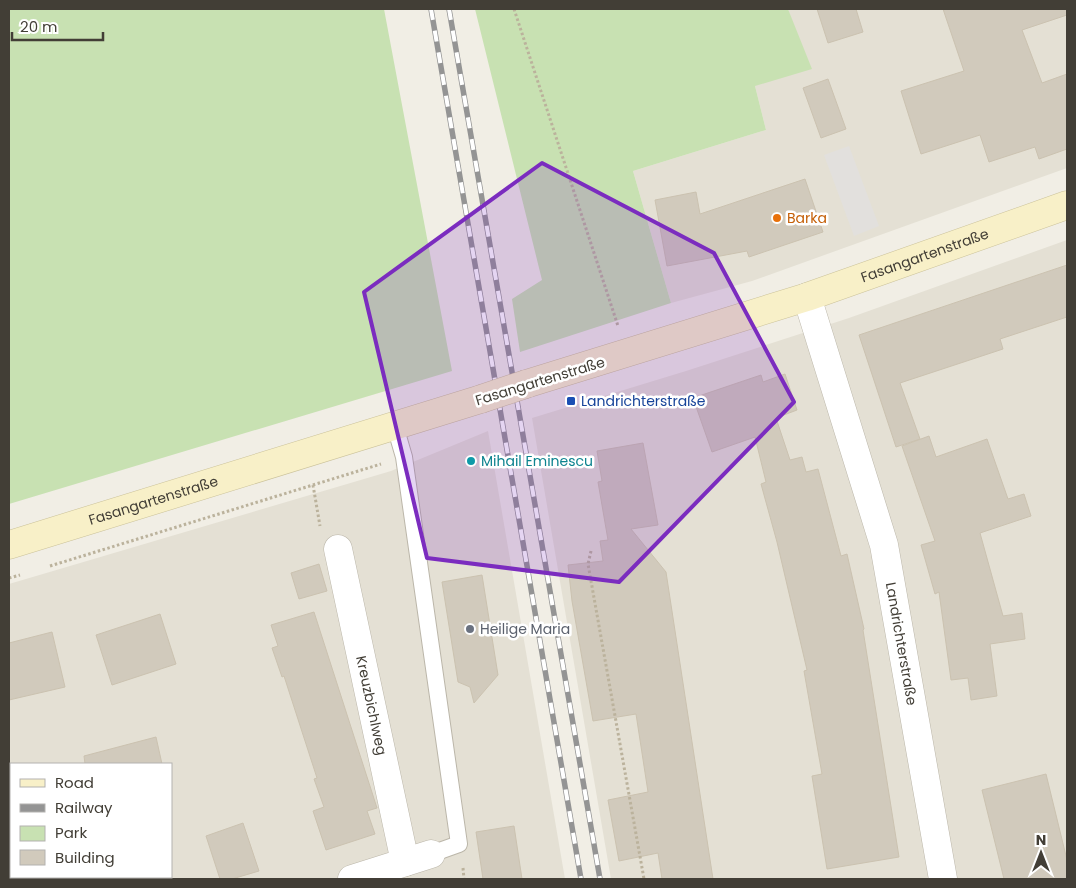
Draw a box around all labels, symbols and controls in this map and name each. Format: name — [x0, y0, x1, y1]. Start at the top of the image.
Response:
scale bar — [12, 10, 104, 42]
text: 20 m — [20, 16, 58, 37]
place label: Barka — [787, 208, 827, 228]
marker: Barka — [771, 212, 783, 224]
street label: Fasangartenstraße — [858, 223, 992, 287]
street label: Fasangartenstraße — [473, 352, 608, 410]
place label: Landrichterstraße — [581, 391, 706, 411]
marker: Landrichterstraße — [565, 395, 577, 407]
place label: Mihail Eminescu — [481, 451, 593, 471]
marker: Mihail Eminescu — [465, 455, 477, 467]
street label: Fasangartenstraße — [86, 471, 221, 530]
street label: Landrichterstraße — [881, 581, 922, 707]
place label: Heilige Maria — [480, 619, 570, 639]
marker: Heilige Maria — [464, 623, 476, 635]
street label: Kreuzbichlweg — [351, 654, 392, 757]
legend — [10, 763, 172, 878]
text: Road — [55, 772, 94, 793]
text: Railway — [55, 797, 113, 818]
text: Park — [55, 822, 87, 843]
north arrow — [1016, 828, 1066, 878]
text: N — [1036, 830, 1046, 850]
text: Building — [55, 847, 115, 868]

